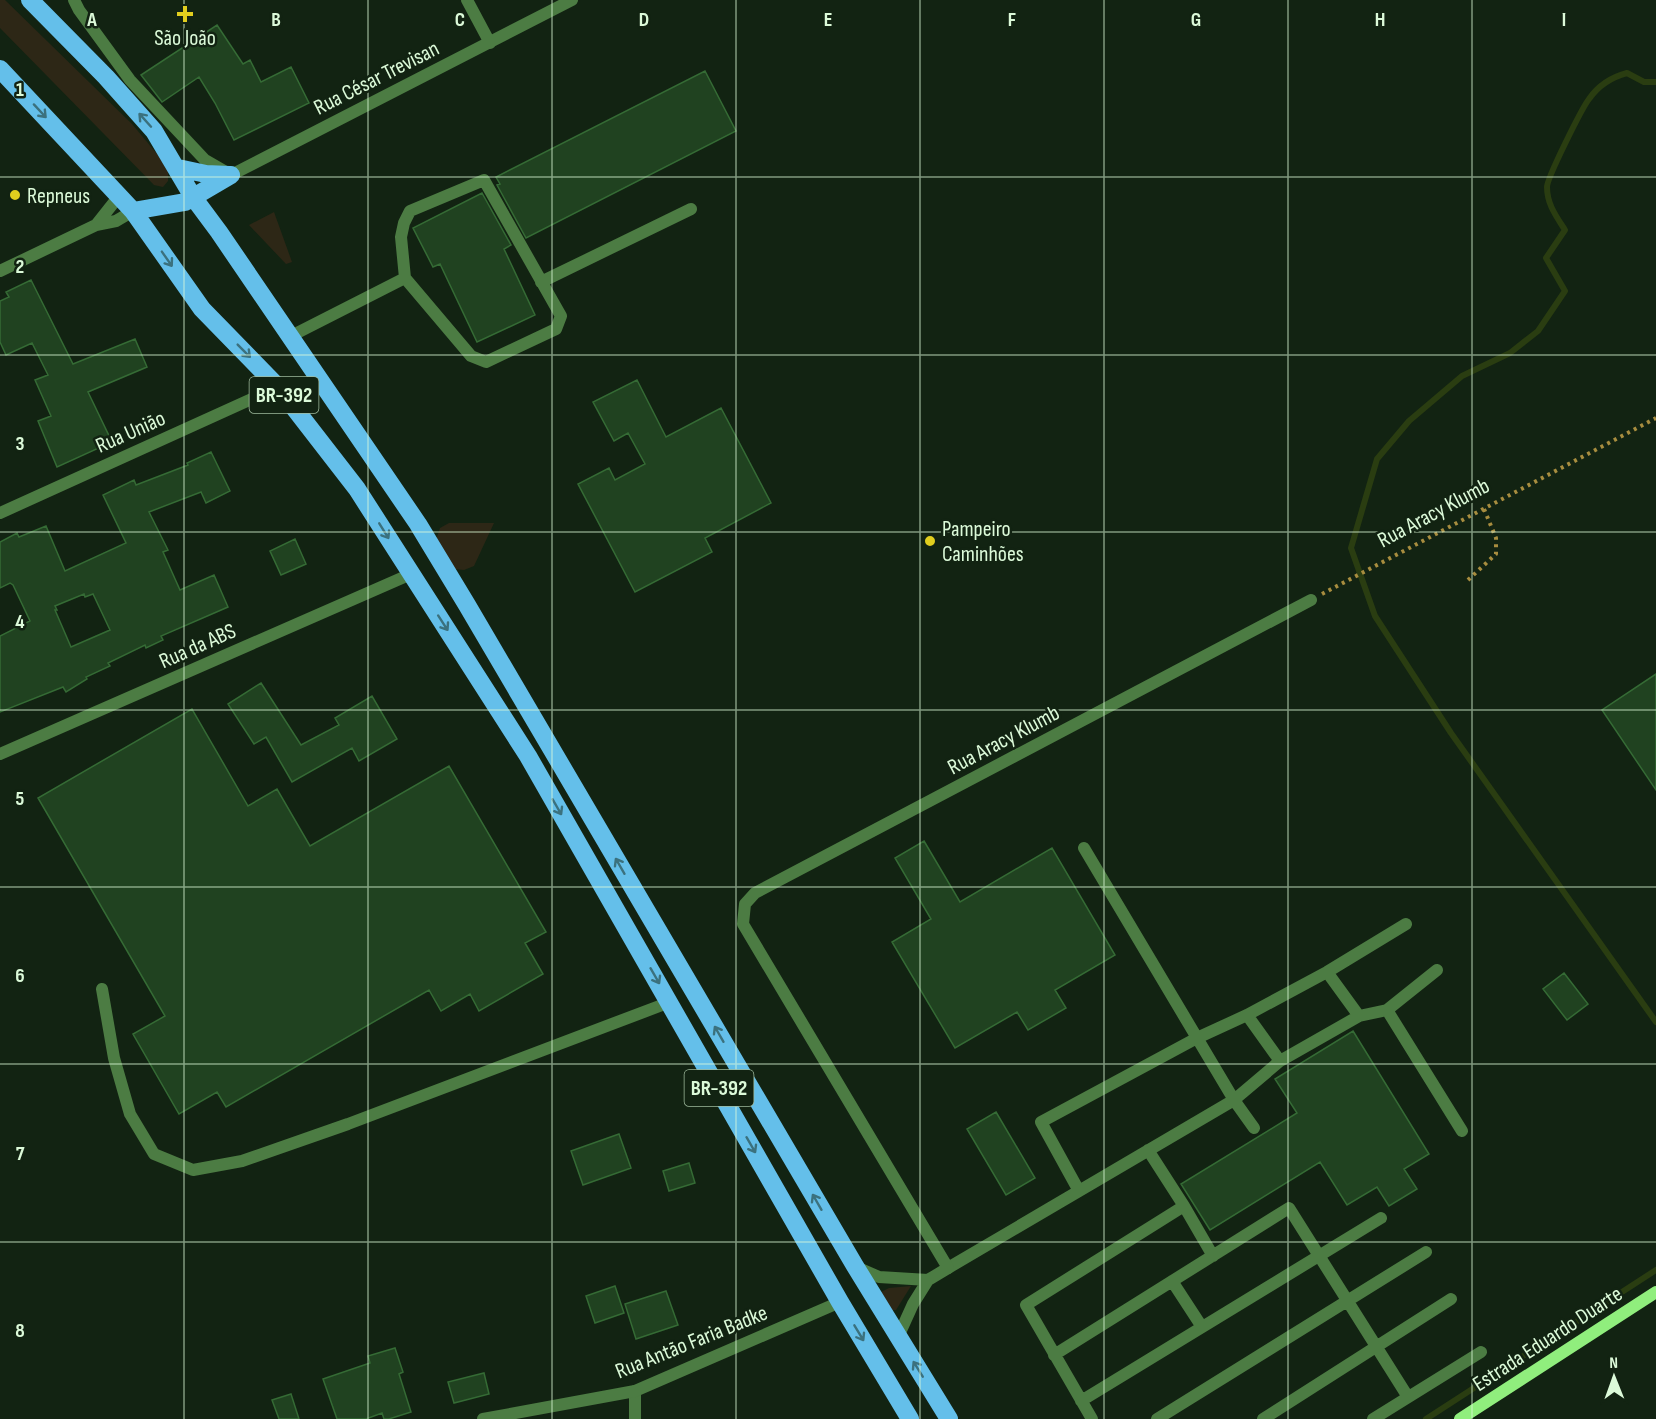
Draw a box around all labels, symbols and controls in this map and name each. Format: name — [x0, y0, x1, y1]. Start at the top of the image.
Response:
marker: São João — [178, 7, 192, 21]
text: A — [86, 8, 97, 32]
text: B — [271, 8, 281, 32]
text: C — [455, 8, 465, 32]
text: D — [639, 8, 649, 32]
text: E — [824, 8, 832, 32]
text: F — [1008, 8, 1016, 32]
text: G — [1191, 8, 1201, 32]
text: H — [1375, 8, 1385, 32]
text: I — [1562, 8, 1566, 32]
place label: São João — [154, 25, 216, 52]
street label: Rua César Trevisan — [310, 35, 444, 121]
text: 1 — [16, 78, 24, 102]
one-way arrow — [33, 104, 47, 119]
one-way arrow — [138, 113, 152, 128]
place label: Repneus — [27, 183, 90, 210]
marker: Repneus — [8, 188, 22, 202]
one-way arrow — [161, 250, 173, 266]
text: 2 — [16, 255, 24, 279]
one-way arrow — [236, 343, 251, 358]
road number: BR-392 — [250, 377, 318, 413]
street label: Rua União — [92, 405, 170, 460]
text: 3 — [16, 432, 25, 456]
street label: Rua Aracy Klumb — [1373, 473, 1494, 554]
place label: Pampeiro Caminhões — [942, 516, 1024, 568]
one-way arrow — [379, 522, 391, 539]
marker: Pampeiro Caminhões — [923, 534, 937, 548]
text: 4 — [15, 610, 25, 634]
one-way arrow — [438, 614, 450, 631]
street label: Rua da ABS — [155, 618, 240, 675]
street label: Rua Aracy Klumb — [943, 700, 1064, 781]
text: 5 — [16, 787, 25, 811]
one-way arrow — [551, 798, 563, 815]
one-way arrow — [614, 858, 626, 875]
text: 6 — [15, 964, 25, 988]
one-way arrow — [649, 967, 661, 984]
one-way arrow — [712, 1026, 724, 1043]
road number: BR-392 — [684, 1070, 754, 1106]
one-way arrow — [745, 1136, 757, 1153]
text: 7 — [16, 1142, 25, 1166]
one-way arrow — [811, 1194, 823, 1211]
street label: Estrada Eduardo Duarte — [1468, 1281, 1628, 1398]
street label: Rua Antão Faria Badke — [612, 1300, 772, 1385]
text: 8 — [15, 1319, 25, 1343]
one-way arrow — [853, 1324, 865, 1341]
north arrow — [1584, 1347, 1644, 1407]
text: N — [1609, 1354, 1618, 1373]
one-way arrow — [911, 1361, 924, 1378]

